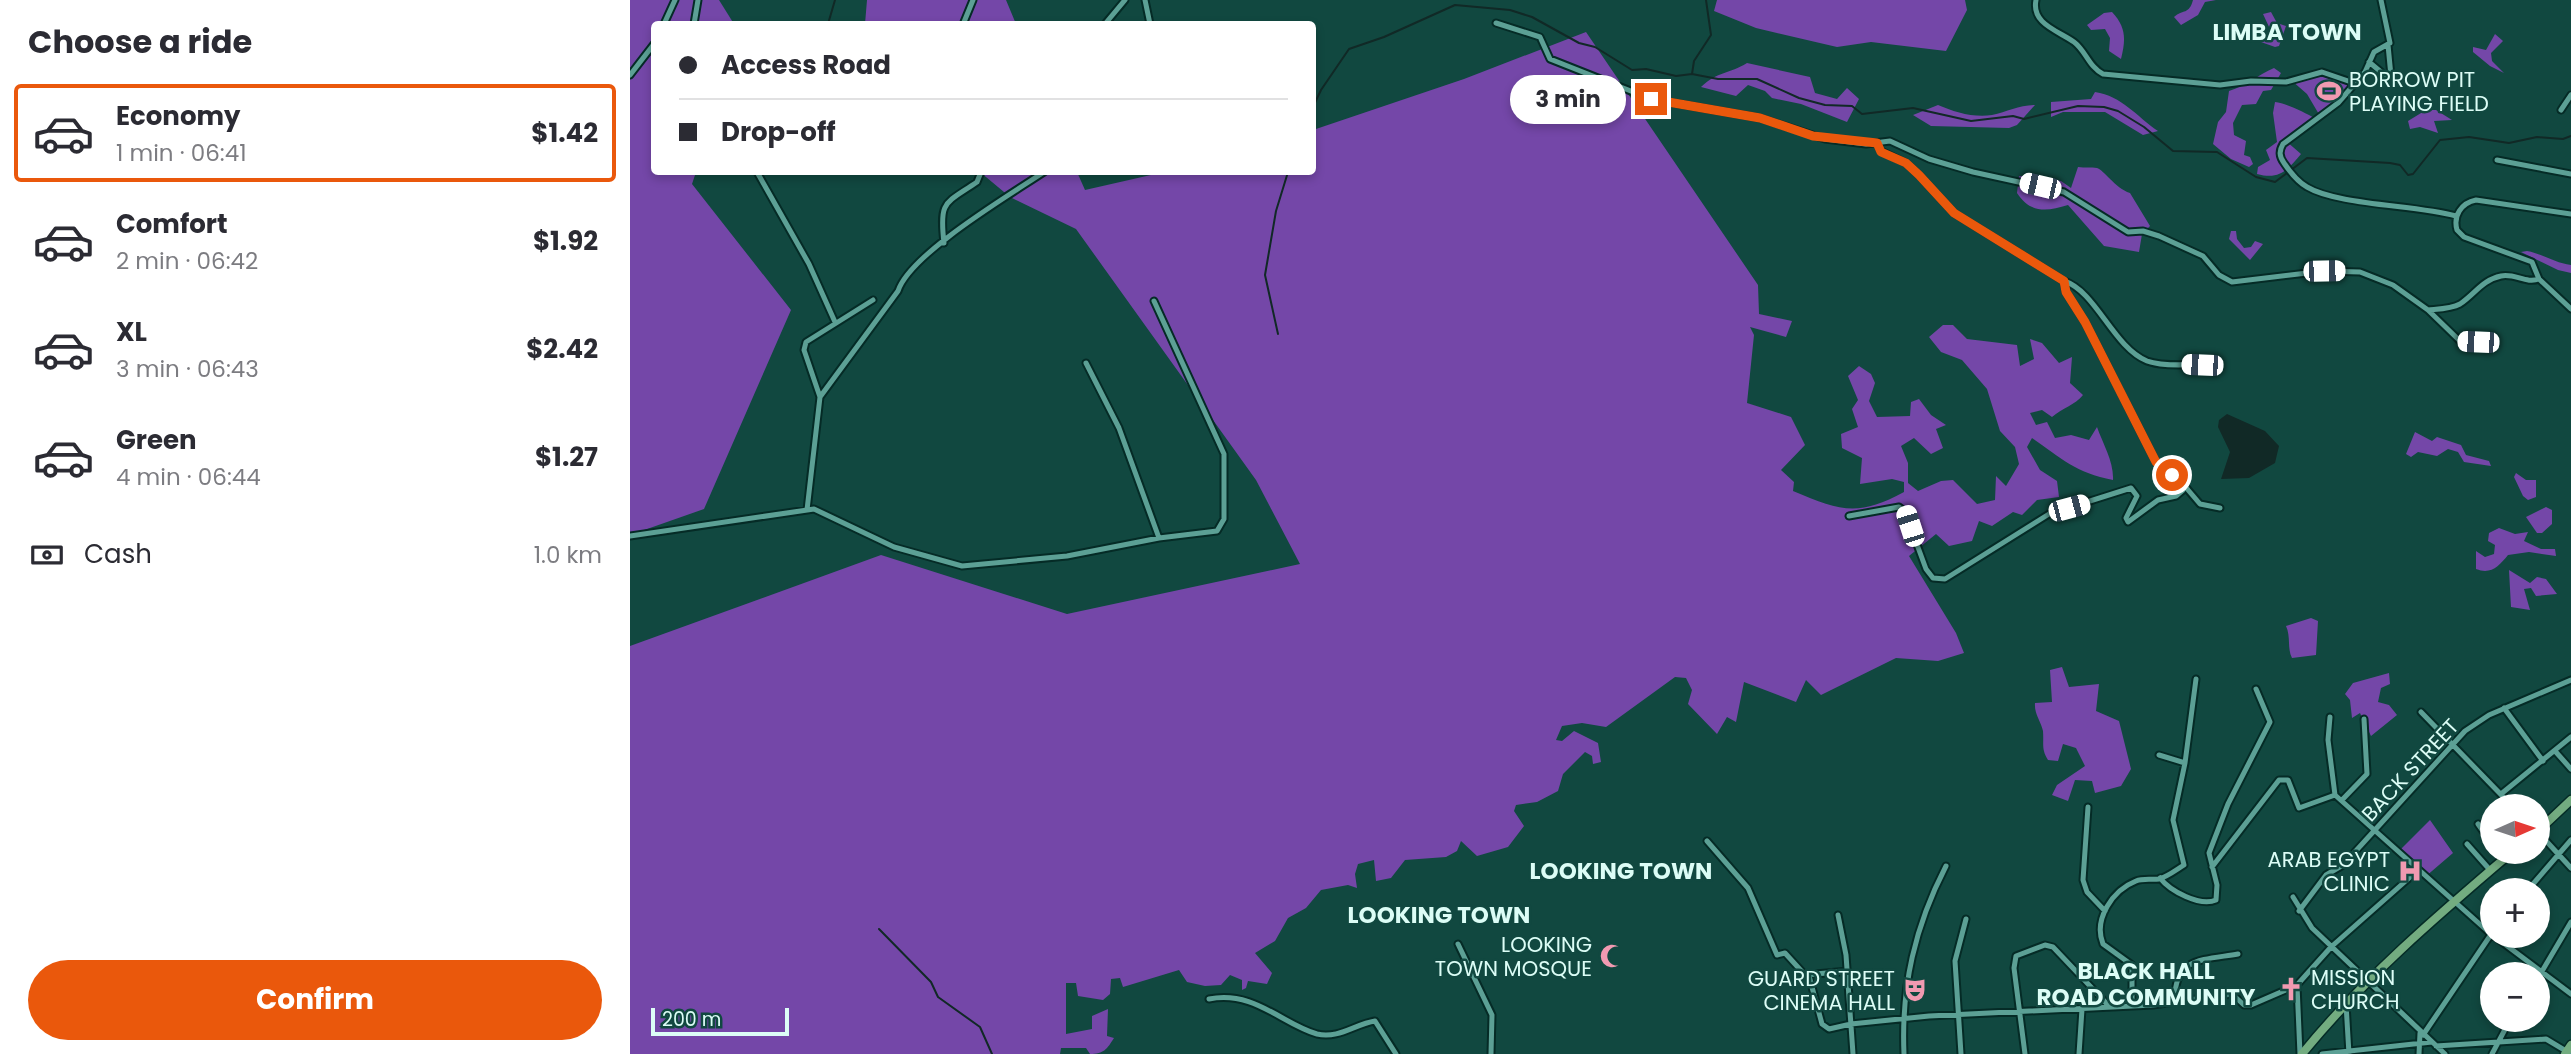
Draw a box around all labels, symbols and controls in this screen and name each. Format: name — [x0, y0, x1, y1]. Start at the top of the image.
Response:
district label: LIMBA TOWN — [2212, 16, 2362, 48]
text: Choose a ride — [28, 19, 252, 64]
text: Access Road — [721, 47, 891, 83]
place label: BORROW PIT PLAYING FIELD — [2349, 65, 2489, 118]
callout: 3 min — [1511, 74, 1626, 124]
sports icon: BORROW PIT PLAYING FIELD — [2315, 77, 2343, 105]
text: 3 min — [1535, 83, 1601, 115]
route end — [1635, 83, 1667, 115]
text: Economy — [116, 98, 240, 134]
icon: car — [32, 102, 95, 165]
text: Drop-off — [721, 114, 836, 150]
text: $1.42 — [531, 115, 598, 151]
text: 1 min · 06:41 — [116, 137, 247, 169]
car — [2018, 171, 2063, 201]
text: Comfort — [116, 206, 228, 242]
icon: car — [32, 210, 95, 273]
text: $1.92 — [533, 223, 598, 259]
text: 2 min · 06:42 — [116, 245, 258, 277]
car — [2303, 260, 2346, 282]
text: XL — [116, 314, 147, 350]
icon: car — [32, 318, 95, 381]
text: $2.42 — [526, 331, 598, 367]
car — [2457, 331, 2500, 353]
text: 3 min · 06:43 — [116, 353, 259, 385]
car — [2181, 354, 2224, 376]
text: Green — [116, 422, 197, 458]
icon: car — [32, 426, 95, 489]
text: $1.27 — [535, 439, 598, 475]
route start — [2156, 459, 2188, 491]
text: 4 min · 06:44 — [116, 461, 261, 493]
car — [2046, 492, 2093, 524]
car — [1894, 503, 1927, 549]
icon: cash — [28, 536, 66, 574]
text: Cash — [84, 536, 152, 572]
text: 1.0 km — [534, 539, 602, 571]
street label: BACK STREET — [2355, 712, 2465, 828]
north arrow — [2480, 794, 2550, 864]
map controls — [2480, 794, 2550, 1032]
place label: ARAB EGYPT CLINIC — [2268, 845, 2390, 898]
district label: LOOKING TOWN — [1530, 855, 1712, 887]
hospital icon: ARAB EGYPT CLINIC — [2396, 857, 2424, 885]
button: + — [2480, 878, 2550, 948]
district label: LOOKING TOWN — [1348, 899, 1530, 931]
place label: LOOKING TOWN MOSQUE — [1435, 930, 1592, 983]
mosque icon: LOOKING TOWN MOSQUE — [1598, 942, 1626, 970]
district label: BLACK HALL ROAD COMMUNITY — [2037, 955, 2256, 1013]
button: Confirm — [28, 960, 602, 1040]
button: − — [2480, 962, 2550, 1032]
place label: MISSION CHURCH — [2311, 963, 2399, 1016]
place label: GUARD STREET CINEMA HALL — [1748, 964, 1895, 1017]
church icon: MISSION CHURCH — [2277, 975, 2305, 1003]
theatre icon: GUARD STREET CINEMA HALL — [1901, 976, 1929, 1004]
scale bar — [651, 1005, 789, 1037]
text: 200 m — [662, 1006, 721, 1033]

